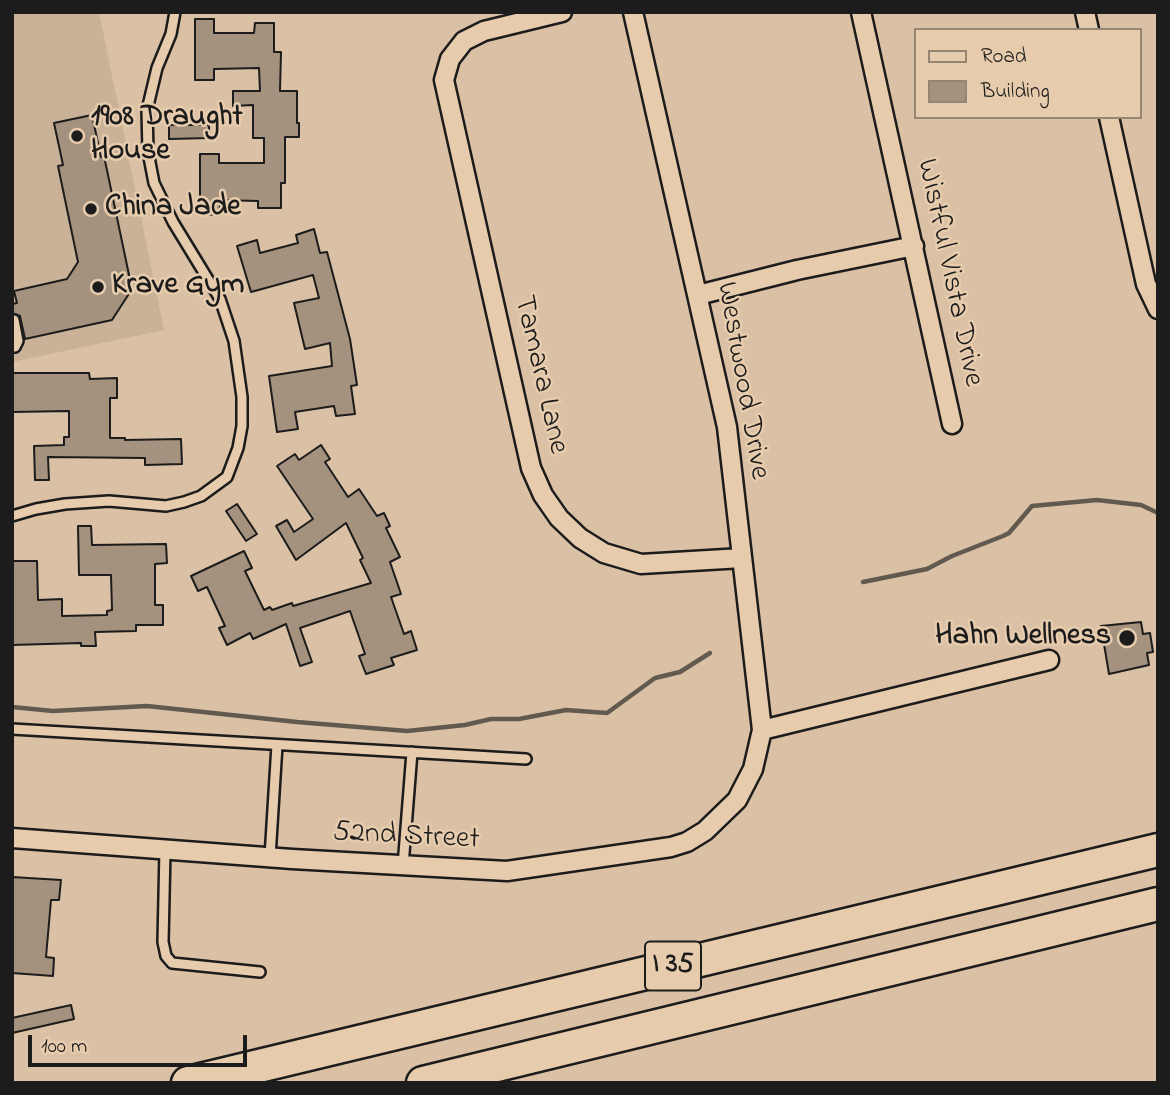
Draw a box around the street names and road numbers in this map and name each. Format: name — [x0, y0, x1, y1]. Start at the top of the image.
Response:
street label: Wistful Vista Drive — [906, 156, 990, 390]
street label: Westwood Drive — [706, 280, 776, 482]
street label: Tamara Lane — [503, 292, 575, 458]
street label: 52nd Street — [332, 816, 480, 860]
road number: I 35 — [645, 942, 701, 990]

